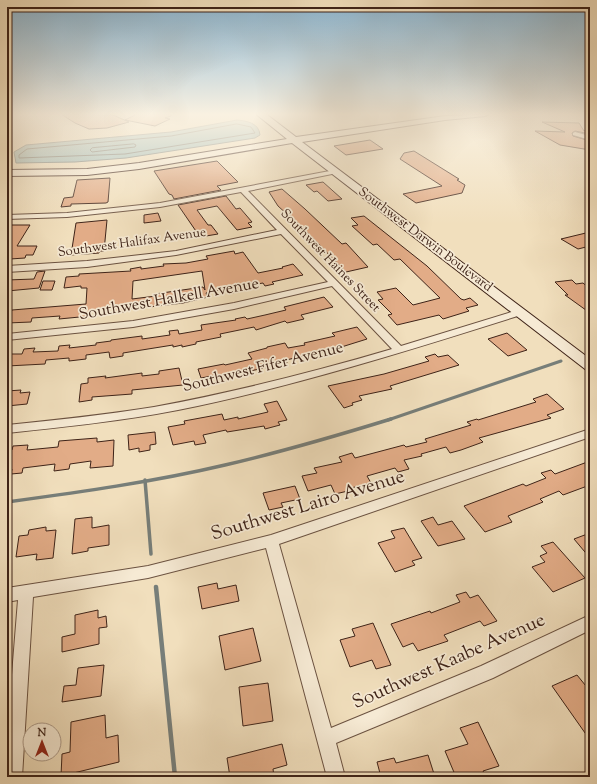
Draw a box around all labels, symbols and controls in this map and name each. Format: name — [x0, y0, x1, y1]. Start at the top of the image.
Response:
street label: Southwest Darwin Boulevard — [354, 184, 496, 297]
street label: Southwest Haines Street — [276, 205, 384, 317]
street label: Southwest Halifax Avenue — [57, 224, 207, 262]
street label: Southwest Halkell Avenue — [77, 273, 261, 327]
street label: Southwest Fifer Avenue — [180, 337, 346, 399]
street label: Southwest Lairo Avenue — [208, 464, 408, 548]
street label: Southwest Kaabe Avenue — [348, 607, 550, 717]
north arrow — [22, 722, 62, 762]
text: N — [37, 725, 47, 741]

